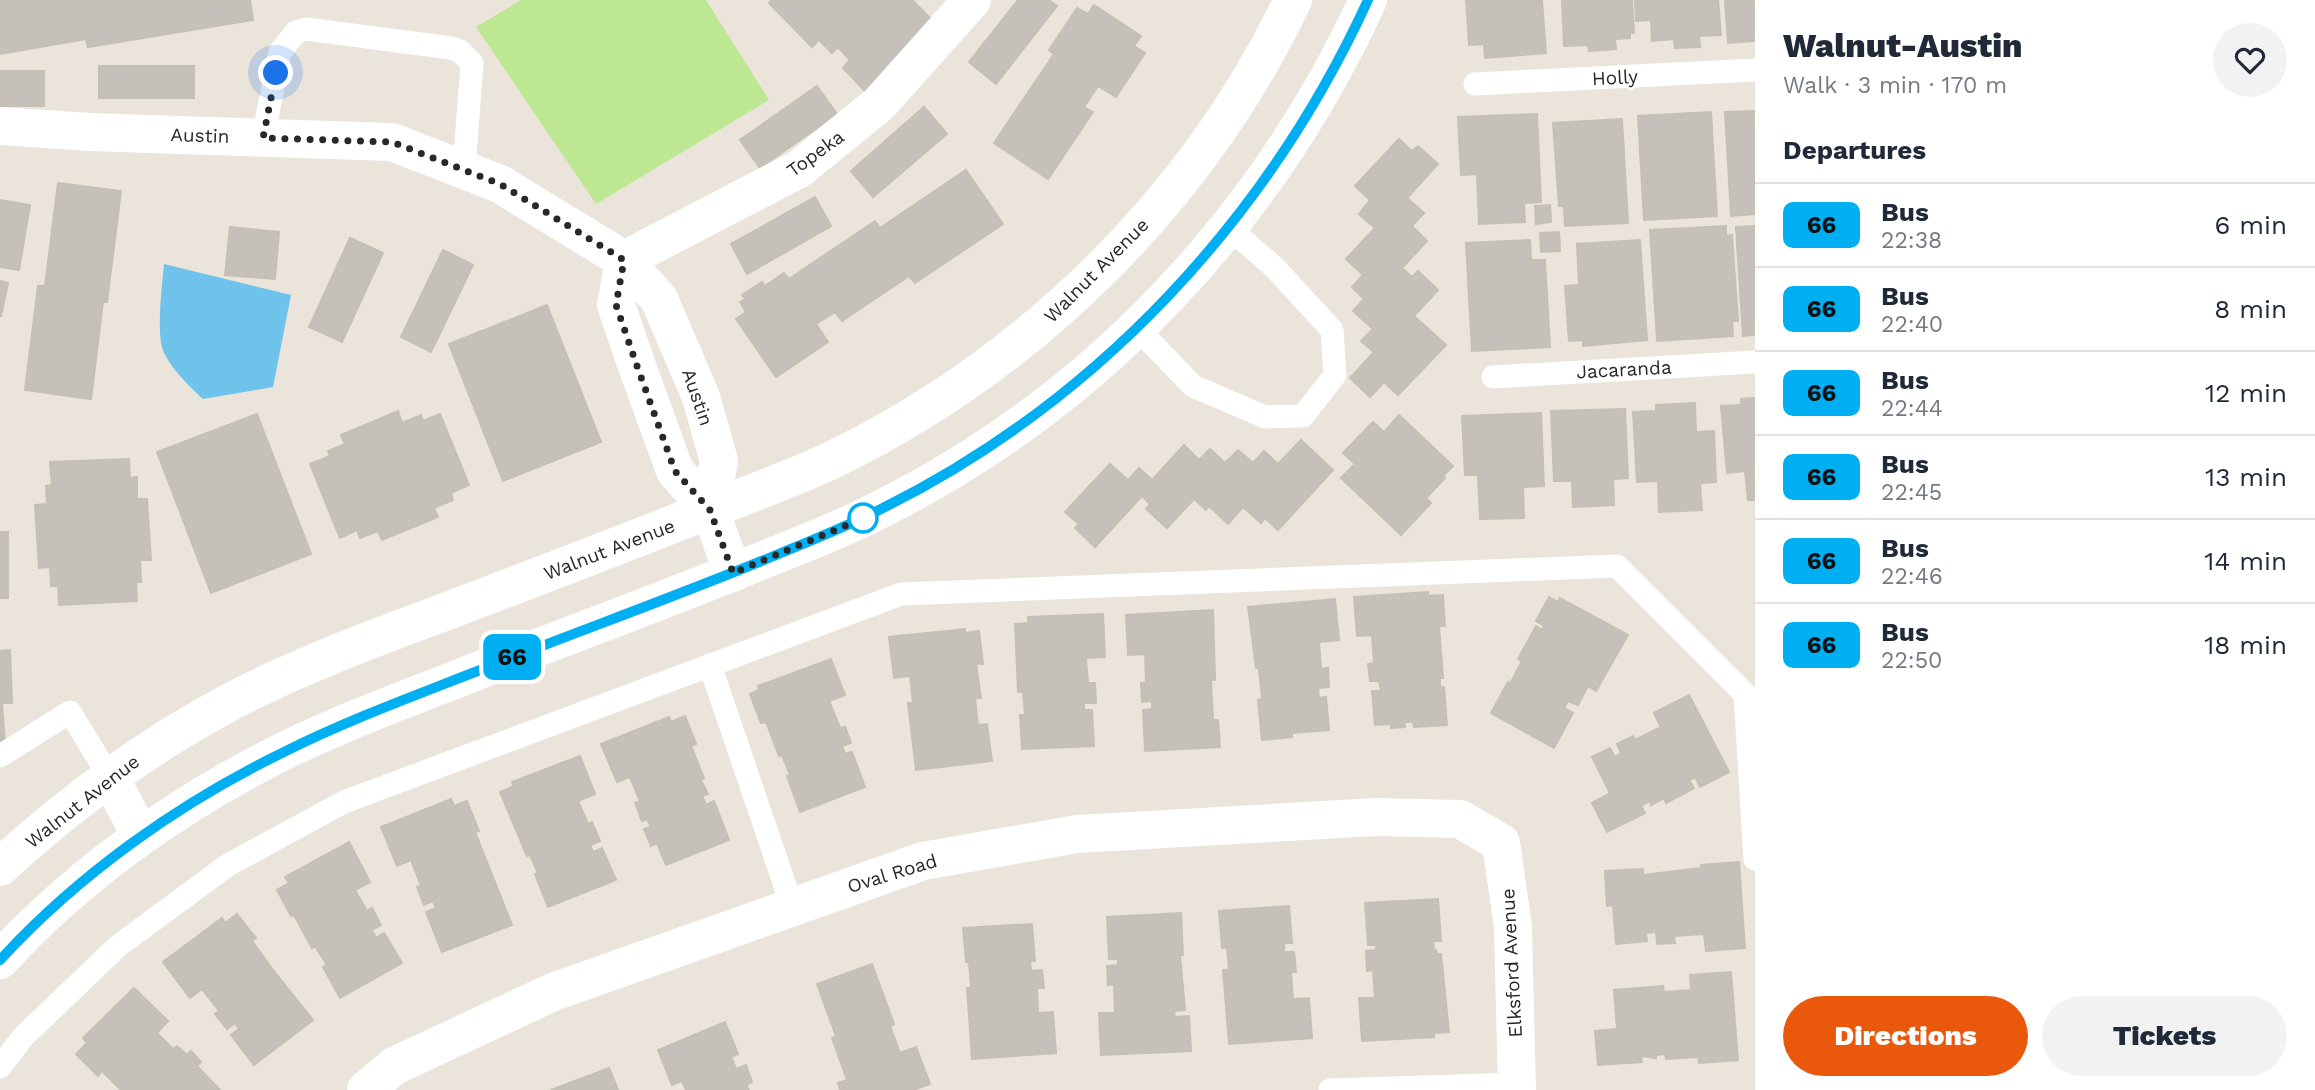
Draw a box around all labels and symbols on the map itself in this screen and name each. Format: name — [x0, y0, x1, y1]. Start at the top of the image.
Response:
your location — [258, 55, 293, 90]
street label: Holly — [1591, 65, 1639, 90]
street label: Austin — [170, 123, 230, 148]
street label: Topeka — [782, 125, 849, 182]
street label: Walnut Avenue — [1039, 213, 1153, 327]
street label: Jacaranda — [1576, 356, 1672, 383]
street label: Austin — [677, 366, 718, 429]
unlabelled marker — [848, 503, 878, 533]
street label: Walnut Avenue — [540, 514, 678, 585]
line badge: 66 — [480, 634, 544, 680]
street label: Walnut Avenue — [21, 750, 144, 853]
street label: Oval Road — [845, 849, 940, 898]
street label: Elksford Avenue — [1496, 888, 1527, 1038]

